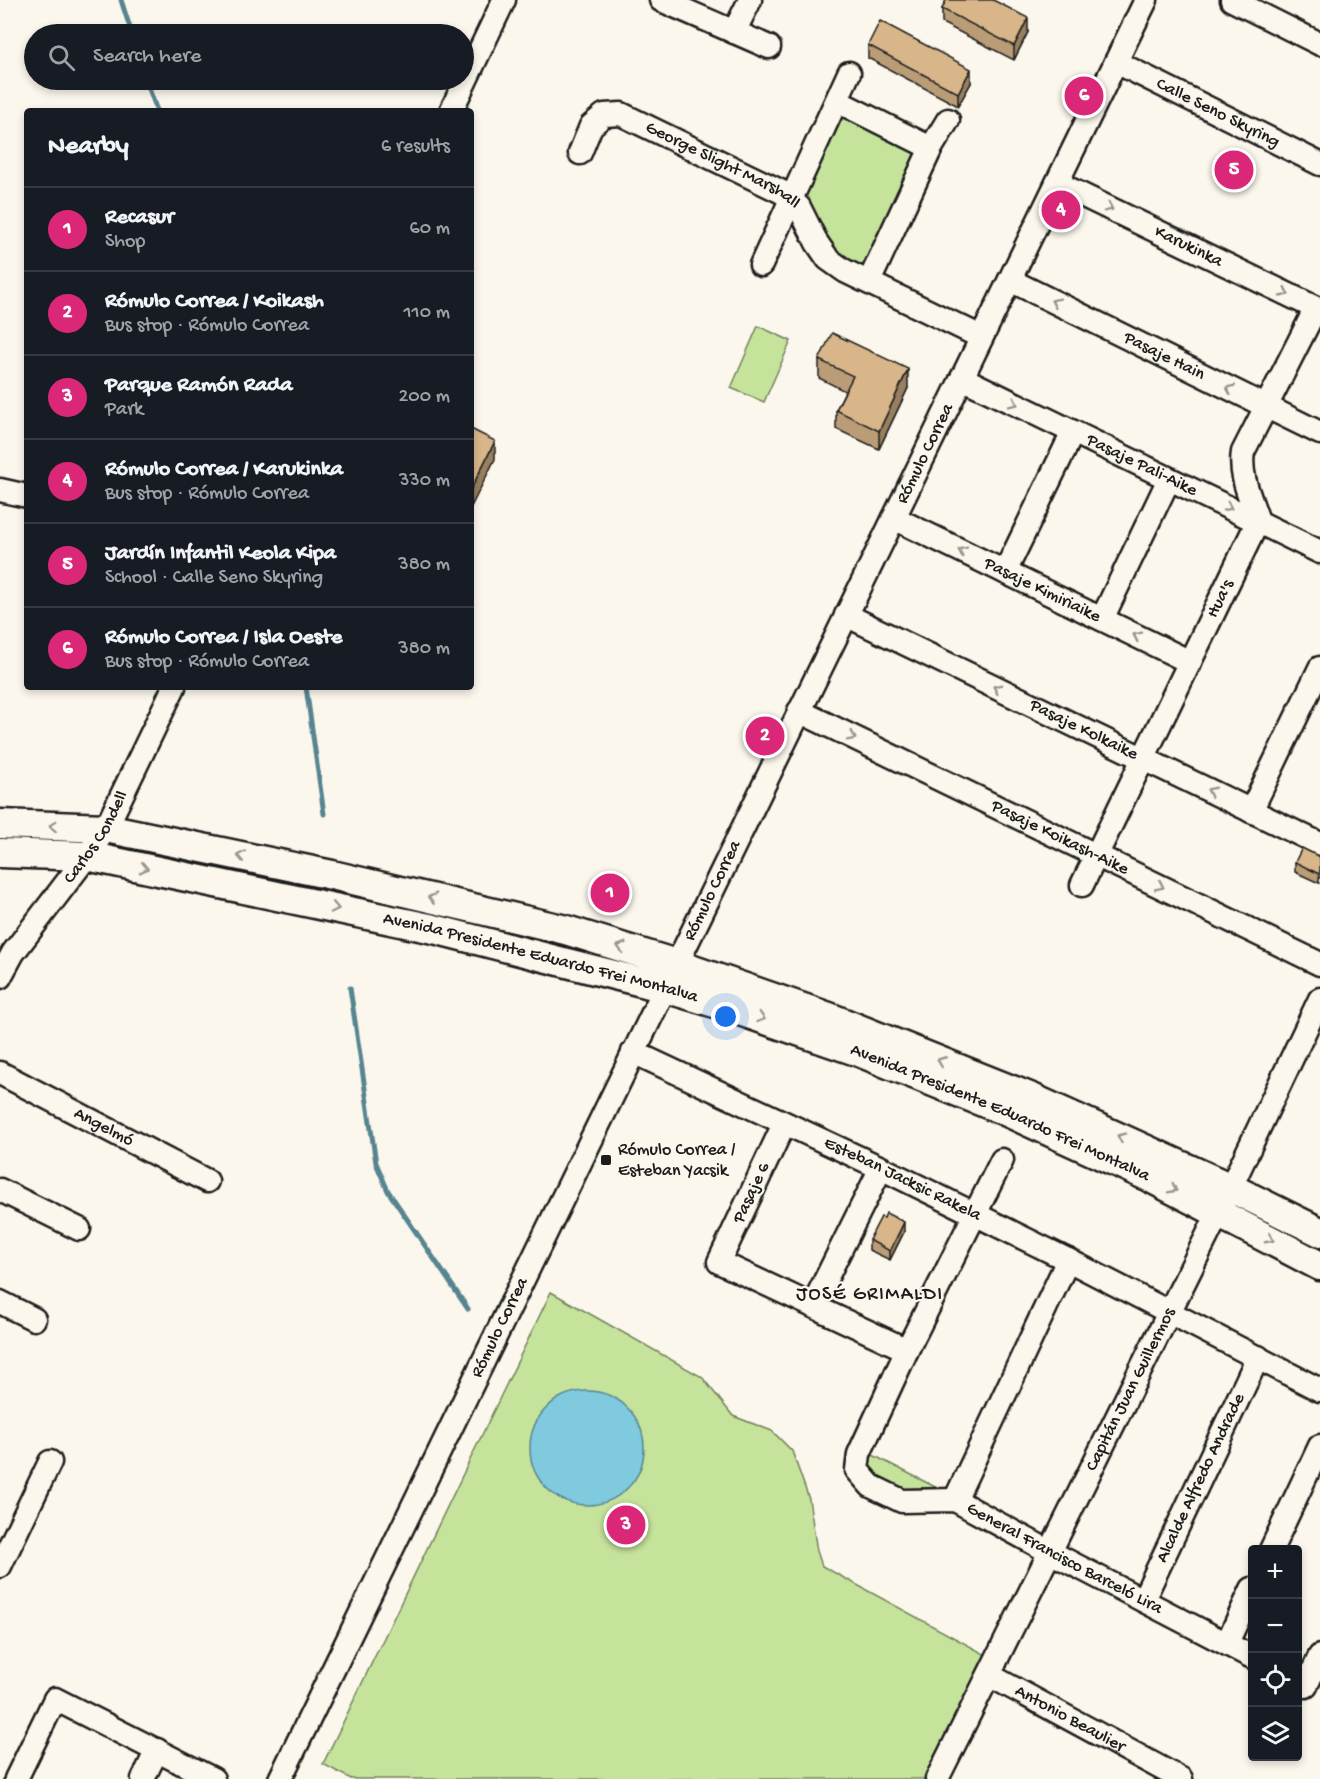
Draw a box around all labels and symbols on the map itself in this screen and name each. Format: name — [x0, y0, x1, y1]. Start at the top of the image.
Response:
street label: Calle Seno Skyring — [1153, 73, 1283, 153]
pin: 6 — [1064, 74, 1104, 118]
street label: George Slight Marshall — [642, 117, 804, 213]
pin: 5 — [1214, 148, 1254, 192]
pin: 4 — [1042, 188, 1080, 232]
one-way arrow — [1103, 201, 1114, 213]
street label: Karukinka — [1151, 221, 1227, 272]
one-way arrow — [1279, 285, 1290, 297]
one-way arrow — [1050, 298, 1061, 310]
street label: Pasaje Hain — [1119, 327, 1209, 385]
one-way arrow — [1225, 384, 1236, 396]
one-way arrow — [1008, 396, 1019, 408]
street label: Rómulo Correa — [892, 399, 959, 507]
street label: Pasaje Pali-Aike — [1082, 429, 1201, 502]
one-way arrow — [1221, 499, 1232, 511]
one-way arrow — [957, 547, 968, 559]
street label: Pasaje Kimiriaike — [980, 552, 1105, 628]
street label: Hua's — [1202, 575, 1239, 621]
one-way arrow — [1133, 632, 1144, 644]
one-way arrow — [993, 683, 1004, 695]
street label: Pasaje Kolkaike — [1025, 694, 1142, 765]
pin: 2 — [746, 714, 784, 758]
one-way arrow — [846, 730, 857, 741]
one-way arrow — [1206, 787, 1217, 798]
street label: Carlos Condell — [59, 788, 133, 888]
street label: Pasaje Koikash-Aike — [987, 795, 1133, 880]
one-way arrow — [48, 820, 57, 833]
street label: Rómulo Correa — [679, 836, 746, 944]
one-way arrow — [237, 850, 247, 863]
one-way arrow — [139, 861, 149, 874]
pin: 1 — [590, 870, 630, 916]
one-way arrow — [1153, 879, 1164, 891]
one-way arrow — [427, 893, 437, 906]
one-way arrow — [330, 901, 340, 914]
street label: Avenida Presidente Eduardo Frei Montalva — [381, 908, 702, 1008]
one-way arrow — [616, 942, 626, 954]
your location — [711, 1002, 740, 1031]
one-way arrow — [755, 1011, 766, 1023]
street label: Avenida Presidente Eduardo Frei Montalva — [848, 1039, 1154, 1187]
one-way arrow — [936, 1056, 947, 1068]
street label: Angelmó — [70, 1103, 137, 1151]
street label: Esteban Jacksic Rakela — [820, 1132, 986, 1227]
one-way arrow — [1116, 1132, 1127, 1144]
place label: Rómulo Correa / Esteban Yacsik — [618, 1140, 736, 1182]
marker: Rómulo Correa / Esteban Yacsik — [599, 1153, 613, 1167]
street label: Pasaje 6 — [728, 1159, 776, 1228]
one-way arrow — [1167, 1182, 1178, 1193]
one-way arrow — [1263, 1232, 1274, 1243]
street label: Rómulo Correa — [466, 1273, 533, 1381]
district label: JOSÉ GRIMALDI — [796, 1283, 944, 1307]
street label: Capitán Juan Guillermos — [1081, 1303, 1181, 1475]
street label: Alcalde Alfredo Andrade — [1152, 1389, 1250, 1566]
street label: General Francisco Barceló Lira — [963, 1498, 1167, 1620]
pin: 3 — [606, 1502, 646, 1547]
street label: Antonio Beaulier — [1011, 1680, 1130, 1758]

